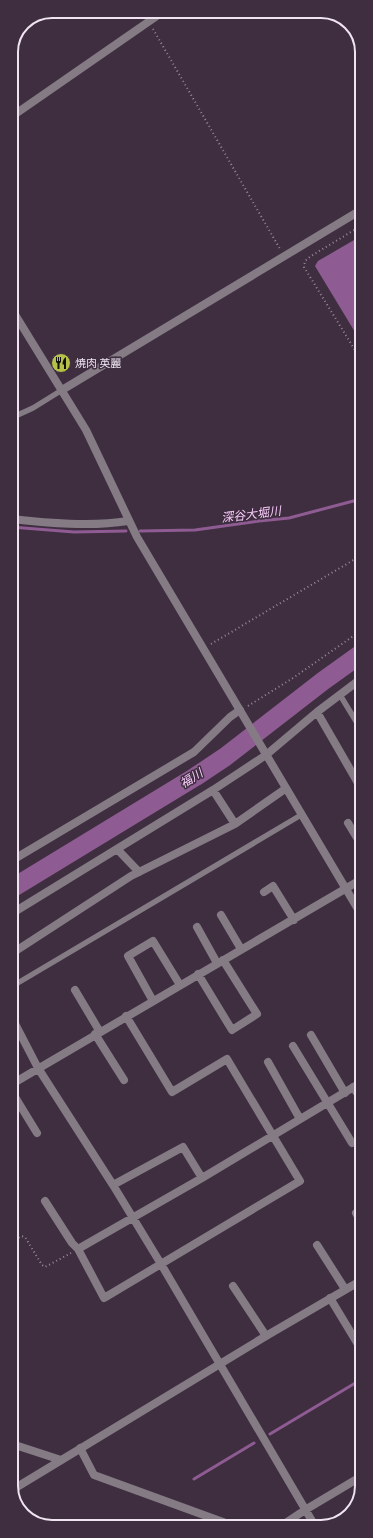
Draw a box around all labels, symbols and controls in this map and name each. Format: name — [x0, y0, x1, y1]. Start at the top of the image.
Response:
restaurant icon: 焼肉 英麗 — [50, 352, 72, 374]
place label: 焼肉 英麗 — [75, 356, 121, 370]
water label: 深谷大堀川 — [220, 503, 284, 525]
water label: 福川 — [177, 764, 207, 791]

